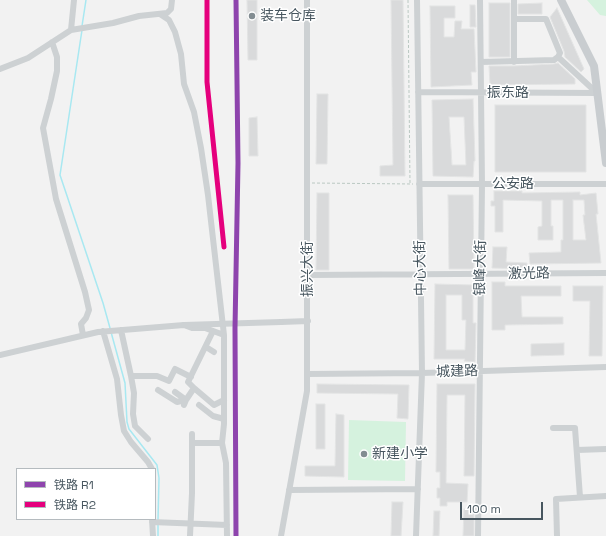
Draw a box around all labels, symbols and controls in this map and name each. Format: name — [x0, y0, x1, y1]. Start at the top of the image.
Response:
place label: 装车仓库 — [260, 8, 316, 24]
marker: 装车仓库 — [247, 11, 257, 21]
street label: 振东路 — [487, 85, 529, 101]
street label: 公安路 — [492, 176, 534, 192]
street label: 中心大街 — [412, 240, 430, 296]
street label: 银峰大街 — [472, 240, 490, 296]
street label: 振兴大街 — [300, 241, 316, 297]
street label: 激光路 — [508, 265, 550, 283]
street label: 城建路 — [436, 363, 478, 381]
place label: 新建小学 — [372, 446, 428, 462]
marker: 新建小学 — [359, 449, 369, 459]
legend — [16, 468, 156, 520]
text: 铁路 R1 — [54, 477, 94, 493]
scale bar — [462, 494, 545, 520]
text: 铁路 R2 — [54, 497, 96, 513]
text: 100 m — [467, 501, 501, 517]

